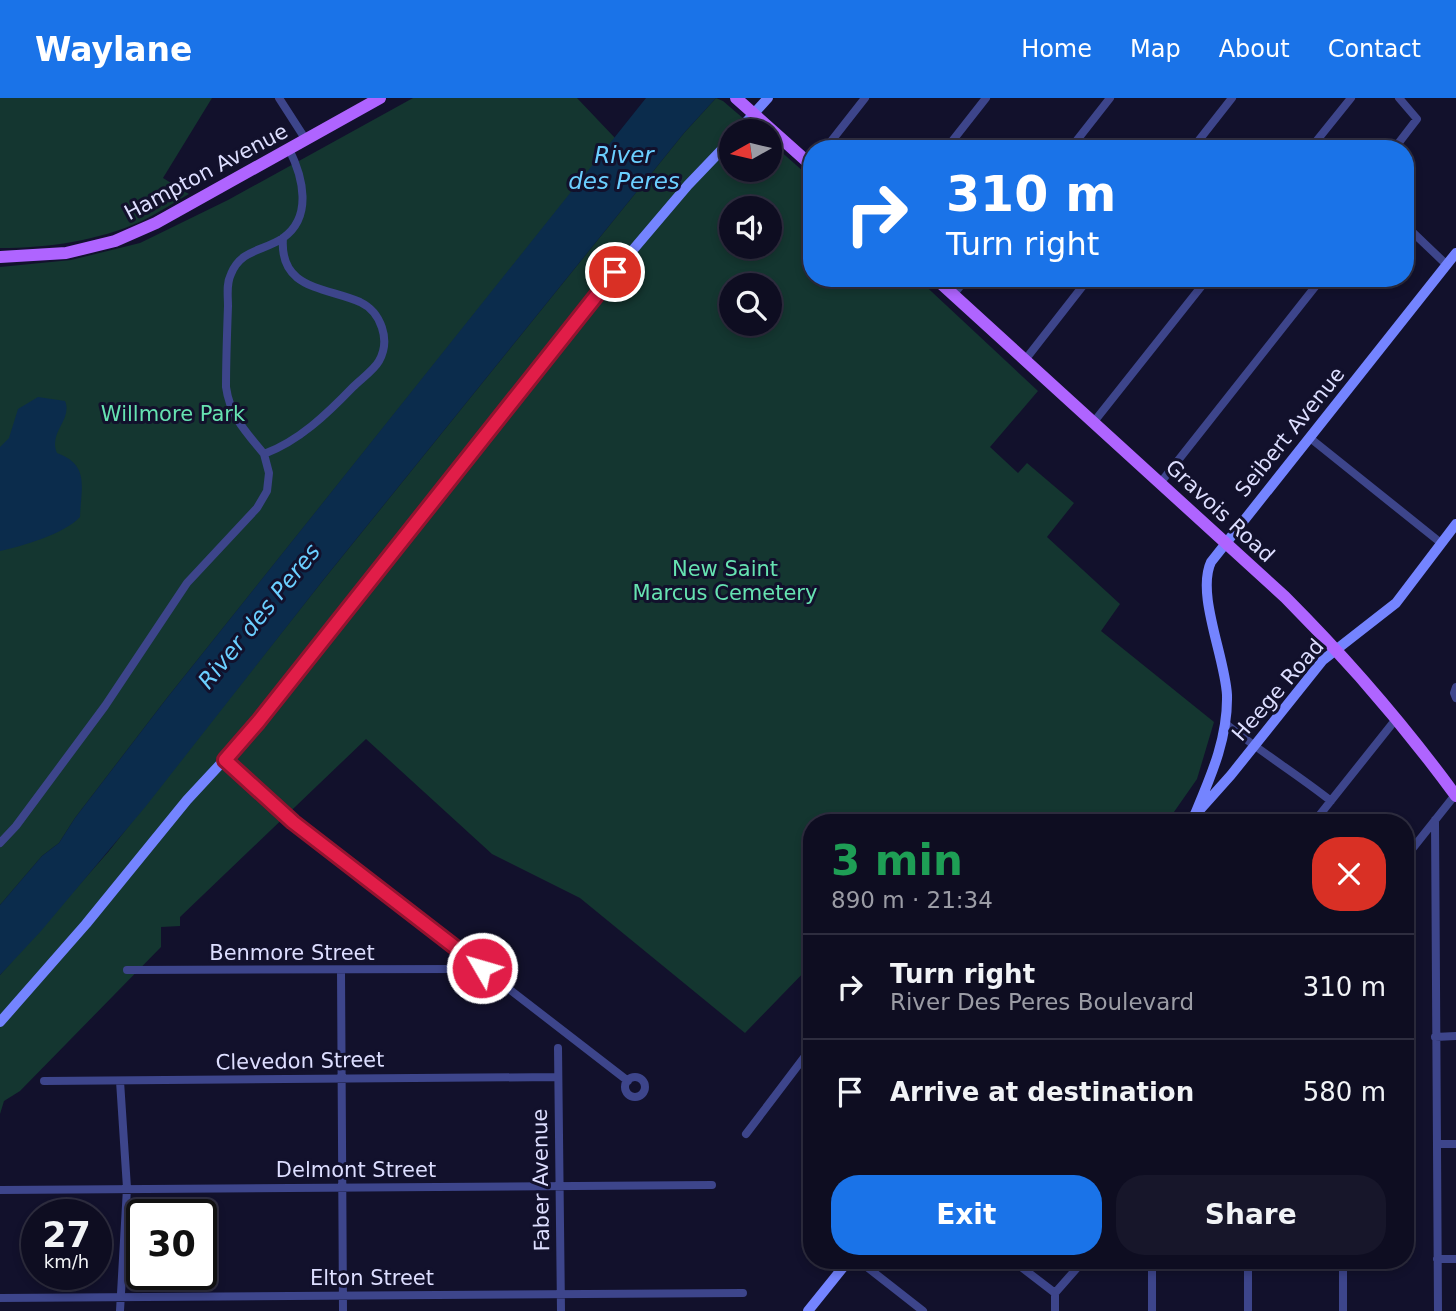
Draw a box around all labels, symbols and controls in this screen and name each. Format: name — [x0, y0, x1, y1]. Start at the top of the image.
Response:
text: Waylane — [35, 30, 192, 69]
text: Home — [1021, 35, 1092, 63]
text: Map — [1130, 35, 1181, 63]
text: About — [1219, 35, 1290, 63]
text: Contact — [1328, 35, 1421, 63]
street label: Hampton Avenue — [120, 119, 292, 225]
north arrow — [719, 119, 782, 182]
map controls — [719, 119, 782, 336]
water label: River des Peres — [568, 142, 680, 194]
text: 310 m — [946, 166, 1116, 223]
icon: right — [831, 168, 922, 259]
button: sound — [719, 196, 782, 259]
text: Turn right — [946, 225, 1099, 263]
pin — [585, 242, 645, 302]
icon: arrive — [596, 253, 634, 291]
button: search — [719, 273, 782, 336]
street label: Seibert Avenue — [1230, 362, 1350, 502]
park label: Willmore Park — [101, 402, 246, 426]
street label: Gravois Road — [1161, 455, 1279, 567]
water label: River des Peres — [193, 538, 325, 694]
park label: New Saint Marcus Cemetery — [633, 557, 817, 605]
street label: Heege Road — [1227, 634, 1329, 746]
text: 3 min — [831, 836, 963, 885]
button: close — [1312, 837, 1386, 911]
text: 890 m · 21:34 — [831, 887, 993, 913]
position arrow — [445, 931, 519, 1005]
street label: Benmore Street — [209, 941, 375, 965]
text: Turn right — [890, 959, 1035, 989]
icon: right — [831, 968, 869, 1006]
text: 310 m — [1303, 972, 1386, 1002]
text: River Des Peres Boulevard — [890, 989, 1194, 1015]
street label: Clevedon Street — [215, 1048, 385, 1074]
icon: arrive — [831, 1073, 869, 1111]
text: Arrive at destination — [890, 1077, 1194, 1107]
text: 580 m — [1303, 1077, 1386, 1107]
street label: Faber Avenue — [528, 1108, 554, 1252]
street label: Delmont Street — [276, 1158, 436, 1182]
button: Exit — [831, 1175, 1102, 1255]
button: Share — [1116, 1175, 1386, 1255]
speed limit sign: 30 — [126, 1199, 217, 1290]
text: 27 — [42, 1215, 91, 1255]
text: km/h — [44, 1251, 89, 1272]
street label: Elton Street — [310, 1266, 434, 1290]

